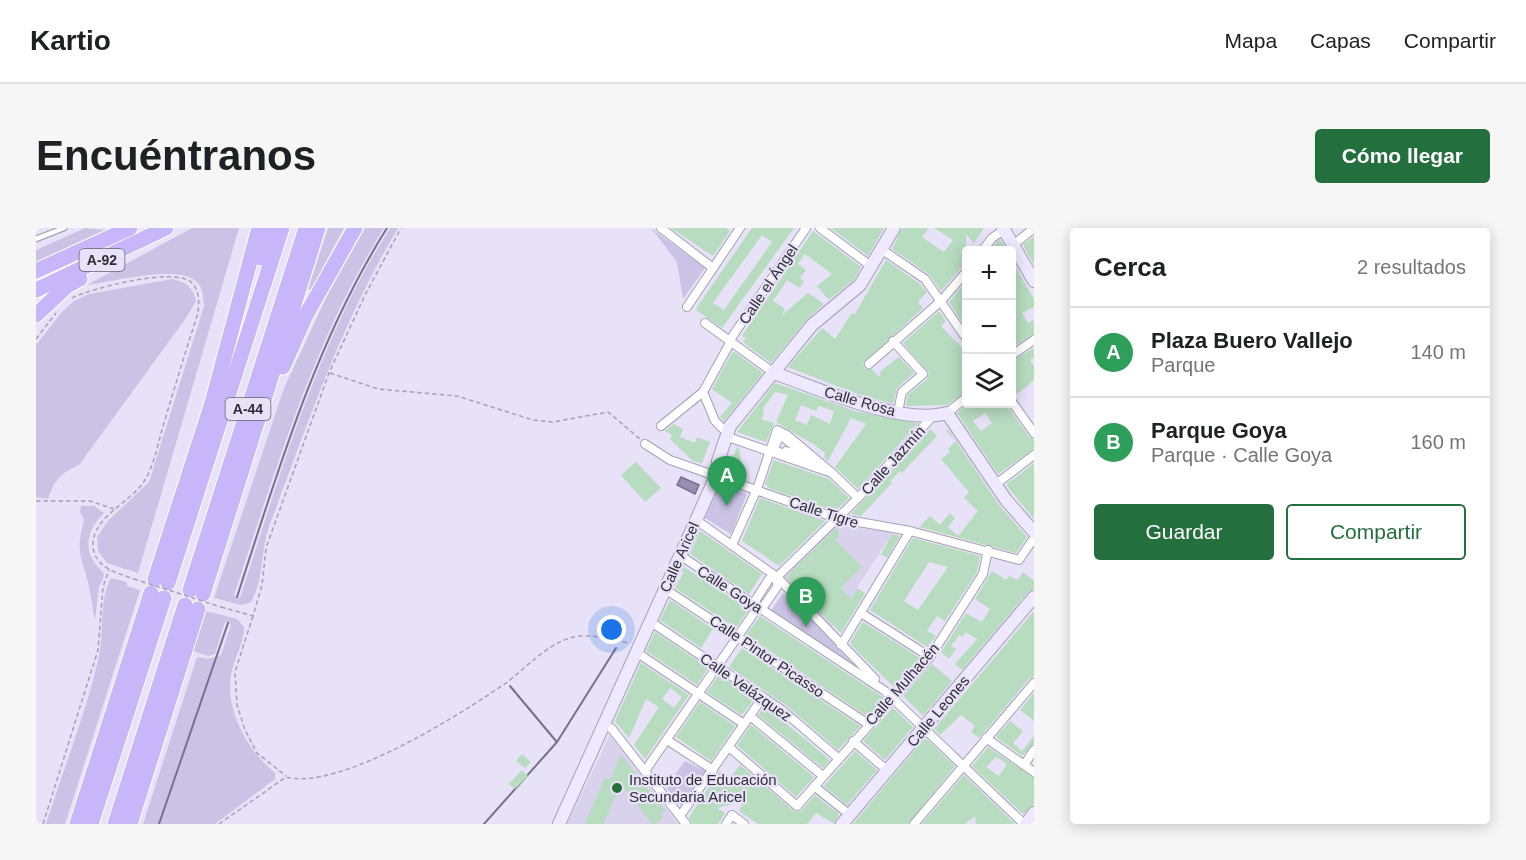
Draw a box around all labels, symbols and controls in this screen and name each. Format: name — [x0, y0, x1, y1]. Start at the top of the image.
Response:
text: Kartio — [30, 25, 111, 56]
text: Mapa — [1225, 29, 1277, 52]
text: Capas — [1310, 29, 1371, 52]
text: Compartir — [1404, 29, 1496, 52]
button: Cómo llegar — [1315, 129, 1490, 183]
text: Encuéntranos — [36, 132, 316, 179]
street label: Calle el Ángel — [735, 241, 801, 327]
map controls — [962, 246, 1016, 408]
button: + — [962, 246, 1016, 300]
road number: A-92 — [80, 249, 124, 271]
text: Cerca — [1094, 252, 1166, 282]
text: 2 resultados — [1357, 256, 1466, 278]
button: − — [962, 300, 1016, 354]
text: Plaza Buero Vallejo — [1151, 328, 1353, 353]
text: A — [1106, 341, 1121, 363]
text: 140 m — [1410, 341, 1466, 363]
button: layers — [962, 354, 1016, 408]
text: Parque — [1151, 354, 1216, 376]
street label: Calle Rosa — [822, 383, 898, 419]
road number: A-44 — [226, 398, 270, 420]
text: Parque Goya — [1151, 418, 1287, 443]
street label: Calle Jazmín — [858, 422, 928, 498]
text: B — [1106, 431, 1121, 453]
text: 160 m — [1410, 431, 1466, 453]
text: Parque · Calle Goya — [1151, 444, 1332, 466]
pin: A — [708, 456, 746, 506]
street label: Calle Tigre — [787, 493, 861, 531]
button: Guardar — [1094, 504, 1274, 560]
button: Compartir — [1286, 504, 1466, 560]
street label: Calle Aricel — [656, 519, 702, 595]
street label: Calle Goya — [694, 562, 766, 617]
pin: B — [786, 578, 826, 627]
street label: Calle Pintor Picasso — [707, 611, 827, 701]
your location — [597, 615, 626, 644]
street label: Calle Mulhacén — [862, 639, 942, 729]
street label: Calle Velázquez — [697, 649, 795, 725]
street label: Calle Leones — [903, 672, 973, 750]
place label: Instituto de Educación Secundaria Aricel — [629, 771, 777, 805]
marker: Instituto de Educación Secundaria Aricel — [610, 781, 624, 795]

